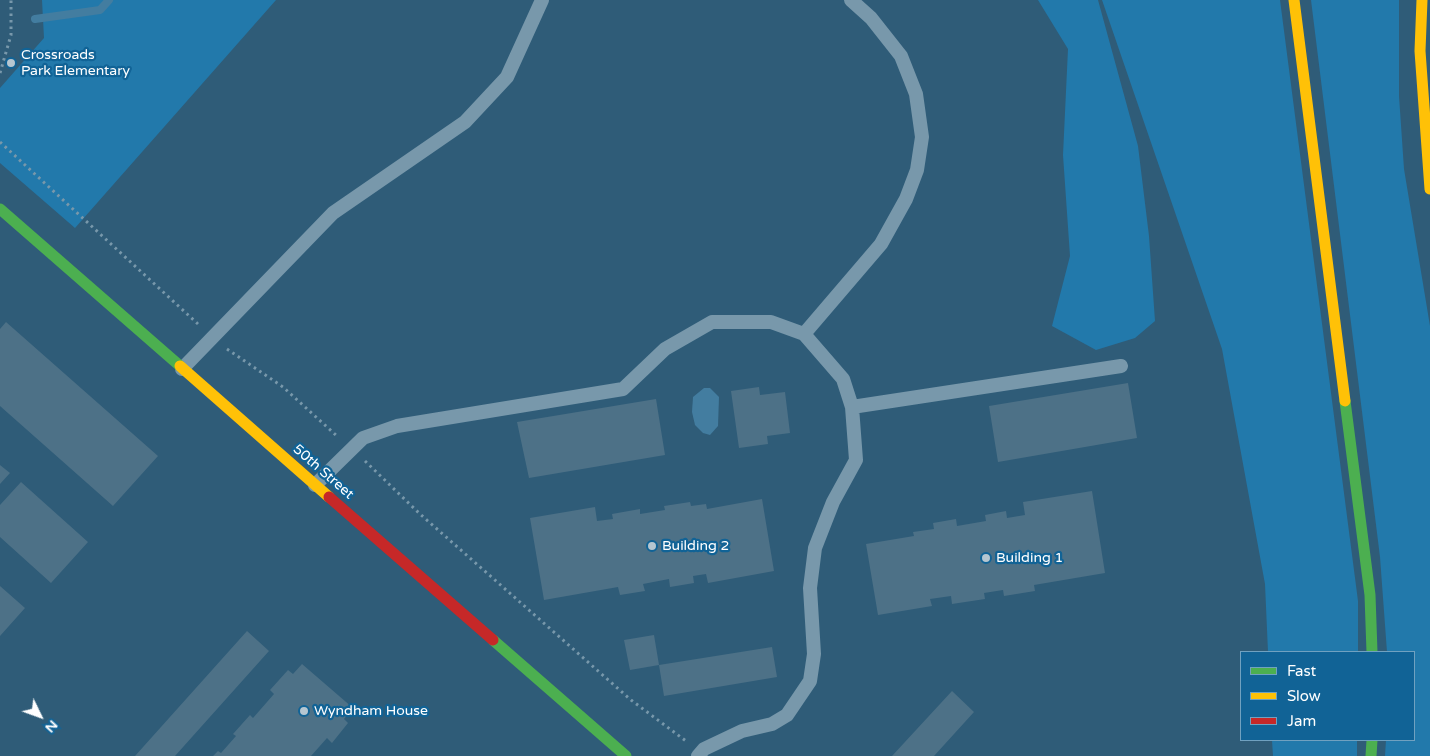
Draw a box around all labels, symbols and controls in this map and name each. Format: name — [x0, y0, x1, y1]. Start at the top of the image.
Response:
place label: Crossroads Park Elementary — [21, 47, 130, 80]
marker: Crossroads Park Elementary — [5, 57, 17, 69]
street label: 50th Street — [289, 441, 357, 503]
place label: Building 2 — [662, 538, 729, 554]
marker: Building 2 — [646, 540, 658, 552]
place label: Building 1 — [996, 550, 1063, 566]
marker: Building 1 — [980, 552, 992, 564]
legend — [1240, 651, 1415, 741]
text: Fast — [1287, 662, 1316, 680]
text: Slow — [1287, 687, 1321, 705]
north arrow — [15, 691, 65, 741]
place label: Wyndham House — [314, 703, 428, 719]
marker: Wyndham House — [298, 705, 310, 717]
text: Jam — [1287, 712, 1316, 730]
text: N — [41, 717, 62, 736]

